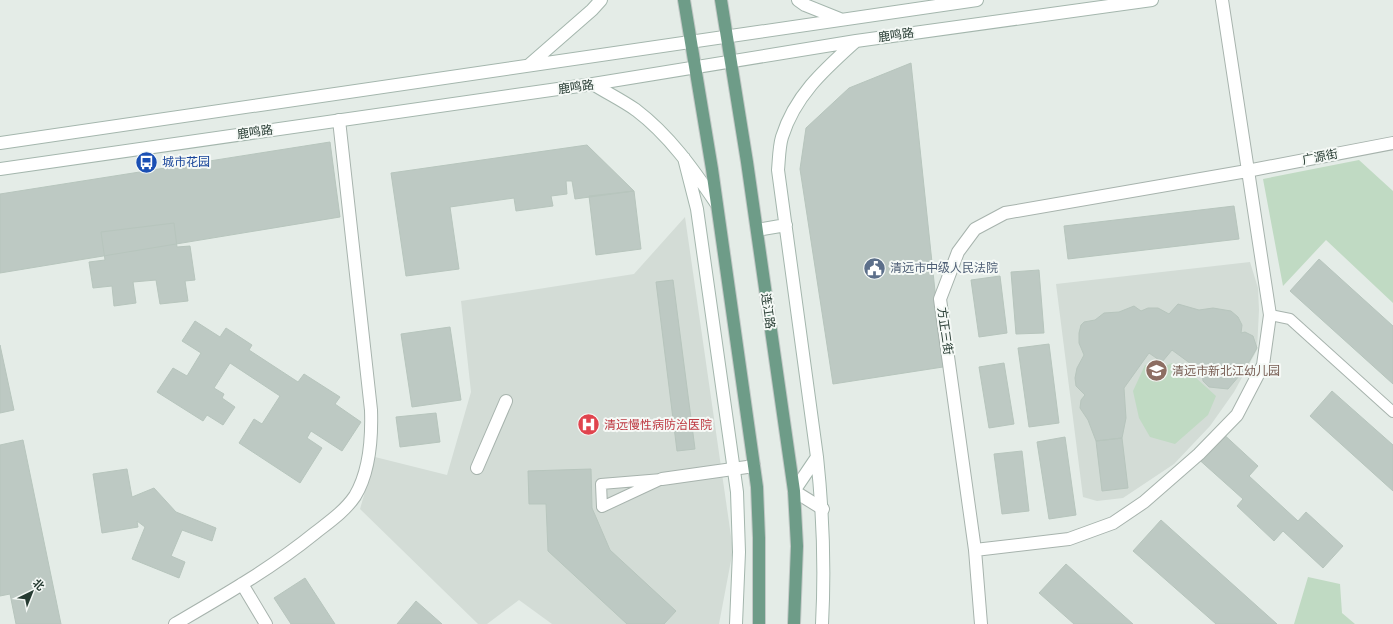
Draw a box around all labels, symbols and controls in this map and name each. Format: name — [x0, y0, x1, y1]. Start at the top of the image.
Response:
street label: 鹿鸣路 — [877, 25, 915, 44]
street label: 鹿鸣路 — [557, 77, 595, 96]
street label: 鹿鸣路 — [236, 122, 274, 141]
street label: 广源街 — [1301, 146, 1339, 167]
bus stop icon: 城市花园 — [134, 149, 160, 175]
place label: 城市花园 — [162, 154, 210, 169]
public building icon: 清远市中级人民法院 — [861, 255, 887, 281]
place label: 清远市中级人民法院 — [890, 260, 998, 275]
street label: 连江路 — [759, 292, 778, 330]
street label: 方正三街 — [935, 306, 956, 356]
school or university icon: 清远市新北江幼儿园 — [1143, 358, 1169, 384]
place label: 清远市新北江幼儿园 — [1172, 363, 1280, 378]
hospital icon: 清远慢性病防治医院 — [575, 412, 601, 438]
place label: 清远慢性病防治医院 — [604, 417, 712, 432]
north arrow — [12, 572, 52, 612]
text: 北 — [30, 576, 48, 594]

